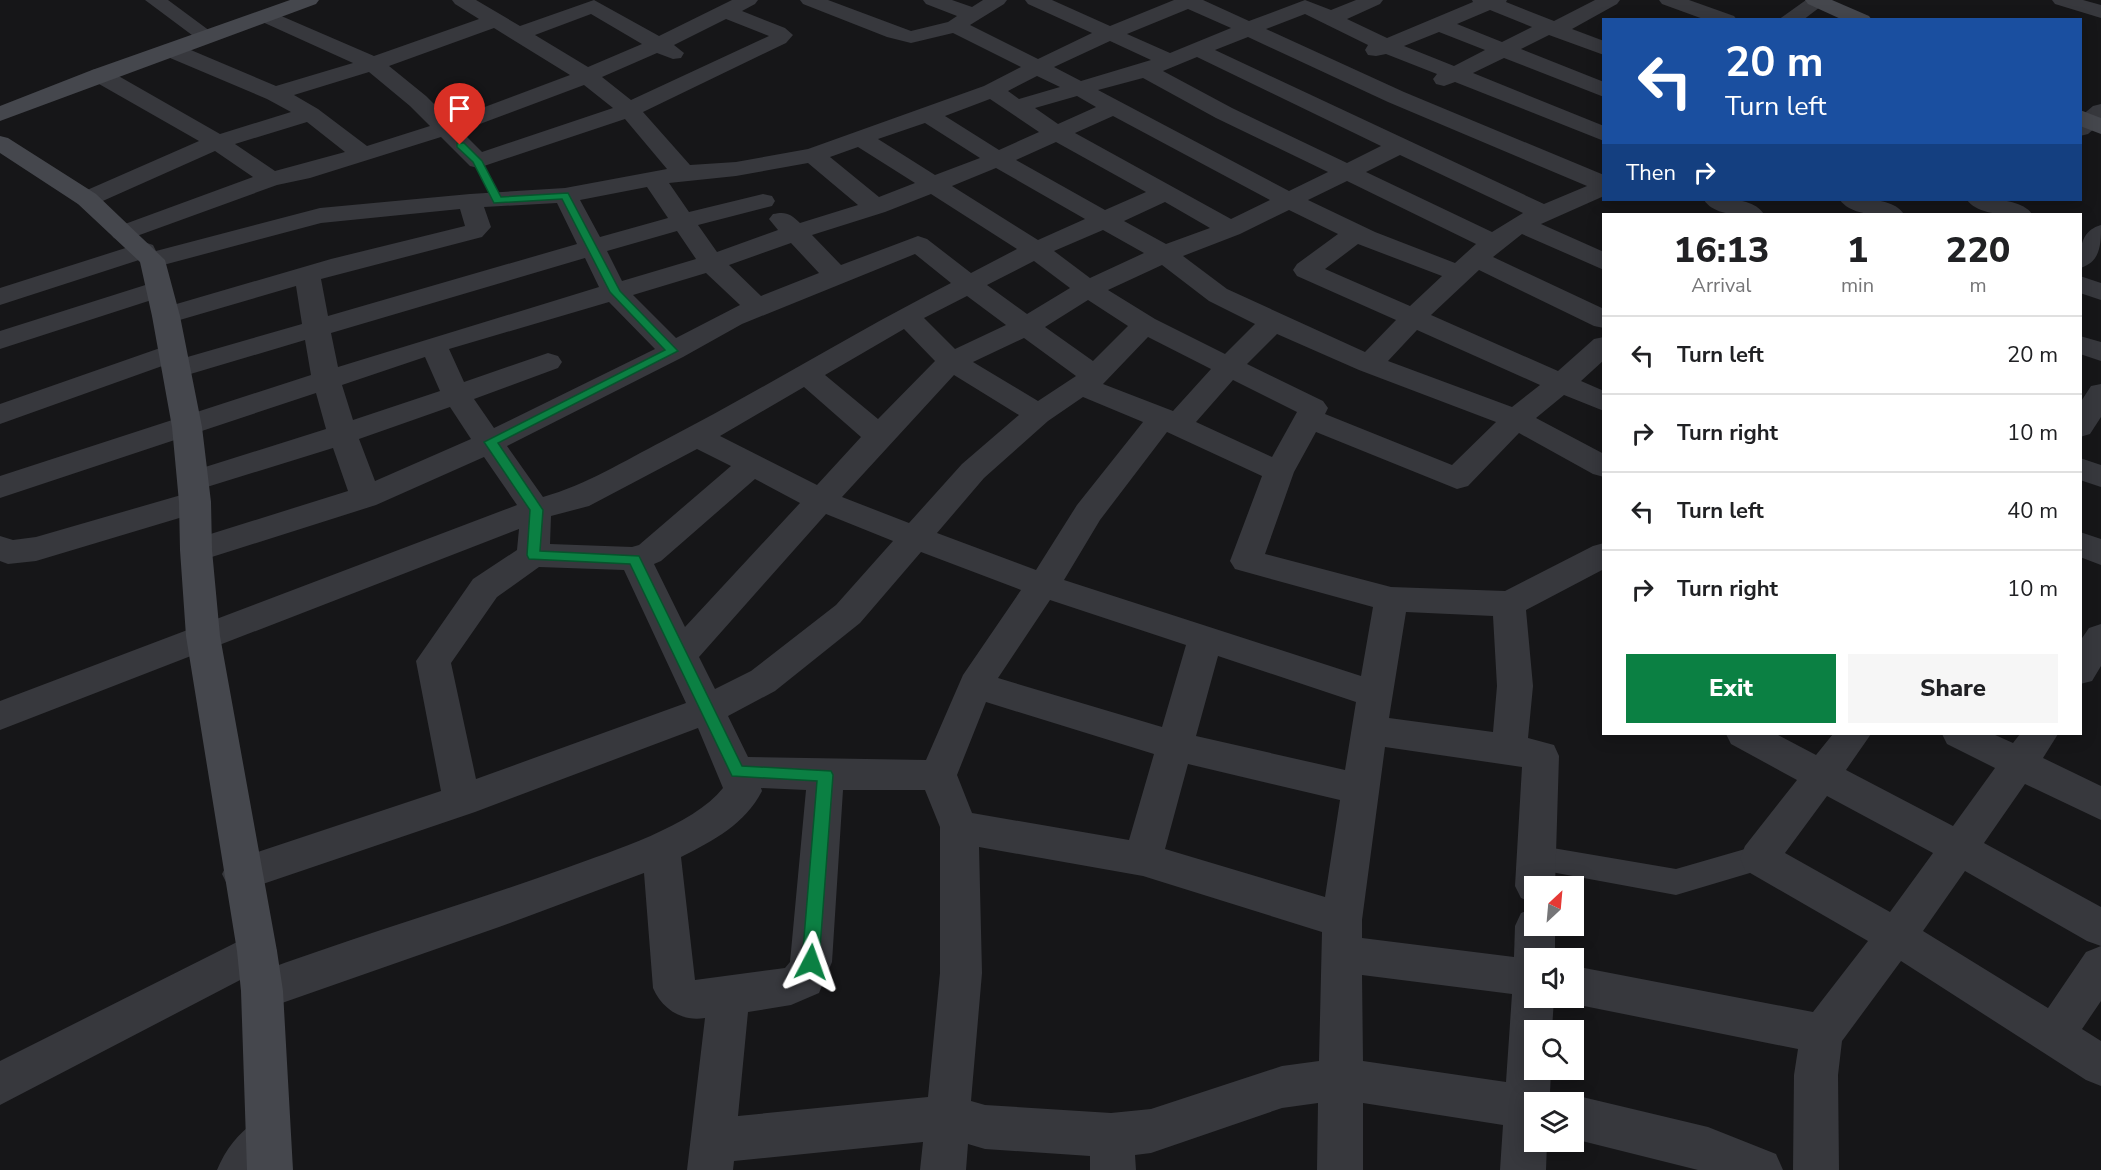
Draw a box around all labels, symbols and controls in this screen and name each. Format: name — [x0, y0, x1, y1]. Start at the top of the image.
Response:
text: 20 m — [1725, 34, 1824, 91]
icon: left — [1626, 42, 1704, 120]
pin — [434, 83, 485, 145]
text: Turn left — [1725, 88, 1826, 125]
icon: arrive — [443, 92, 476, 125]
icon: right — [1688, 156, 1721, 189]
text: Then — [1626, 158, 1676, 188]
text: 16:13 — [1674, 226, 1769, 275]
text: 1 — [1847, 226, 1868, 275]
text: 220 — [1946, 226, 2010, 275]
text: Arrival — [1691, 272, 1752, 299]
text: min — [1841, 272, 1874, 299]
text: m — [1969, 272, 1987, 299]
icon: left — [1626, 339, 1659, 372]
text: Turn left — [1677, 340, 1764, 370]
text: 20 m — [2007, 340, 2058, 370]
icon: right — [1626, 417, 1659, 450]
text: Turn right — [1677, 418, 1778, 448]
text: 10 m — [2007, 418, 2058, 448]
icon: left — [1626, 495, 1659, 528]
text: Turn left — [1677, 496, 1764, 526]
text: 40 m — [2007, 496, 2058, 526]
icon: right — [1626, 573, 1659, 606]
text: Turn right — [1677, 574, 1778, 604]
text: 10 m — [2007, 574, 2058, 604]
button: Exit — [1626, 654, 1836, 723]
button: Share — [1848, 654, 2058, 723]
north arrow — [1524, 876, 1584, 936]
map controls — [1524, 876, 1584, 1152]
position arrow — [779, 930, 843, 994]
button: sound — [1524, 948, 1584, 1008]
button: search — [1524, 1020, 1584, 1080]
button: layers — [1524, 1092, 1584, 1152]

